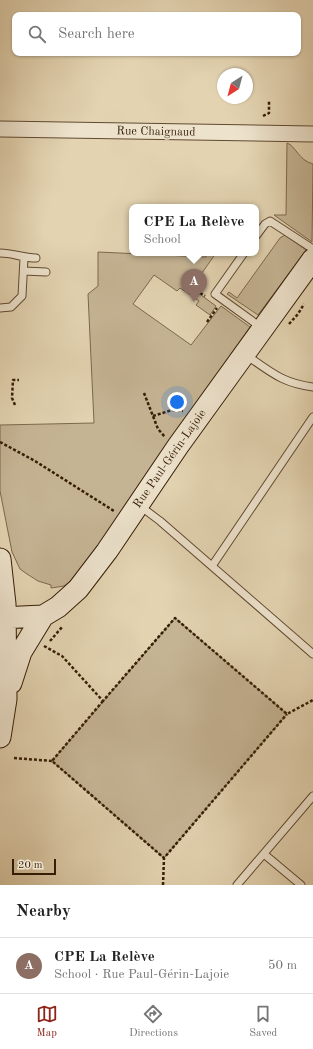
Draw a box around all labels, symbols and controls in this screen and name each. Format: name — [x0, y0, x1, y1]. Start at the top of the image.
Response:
search box — [12, 12, 301, 56]
icon: search — [26, 23, 48, 45]
text: Search here — [58, 27, 135, 42]
north arrow — [217, 68, 253, 104]
street label: Rue Chaignaud — [116, 125, 196, 139]
popup — [129, 204, 259, 256]
text: CPE La Relève — [144, 215, 244, 230]
text: School — [144, 233, 181, 246]
pin: A — [181, 269, 207, 302]
your location — [167, 392, 187, 412]
street label: Rue Paul-Gérin-Lajoie — [131, 407, 209, 510]
scale bar — [12, 857, 56, 876]
text: 20 m — [18, 860, 43, 871]
text: Nearby — [16, 903, 71, 920]
text: CPE La Relève — [54, 950, 155, 965]
text: A — [24, 959, 34, 972]
text: 50 m — [268, 959, 297, 972]
text: School · Rue Paul-Gérin-Lajoie — [54, 968, 229, 981]
tab: Map — [36, 1003, 58, 1041]
tab: Directions — [129, 1003, 178, 1041]
tab: Saved — [249, 1003, 277, 1041]

